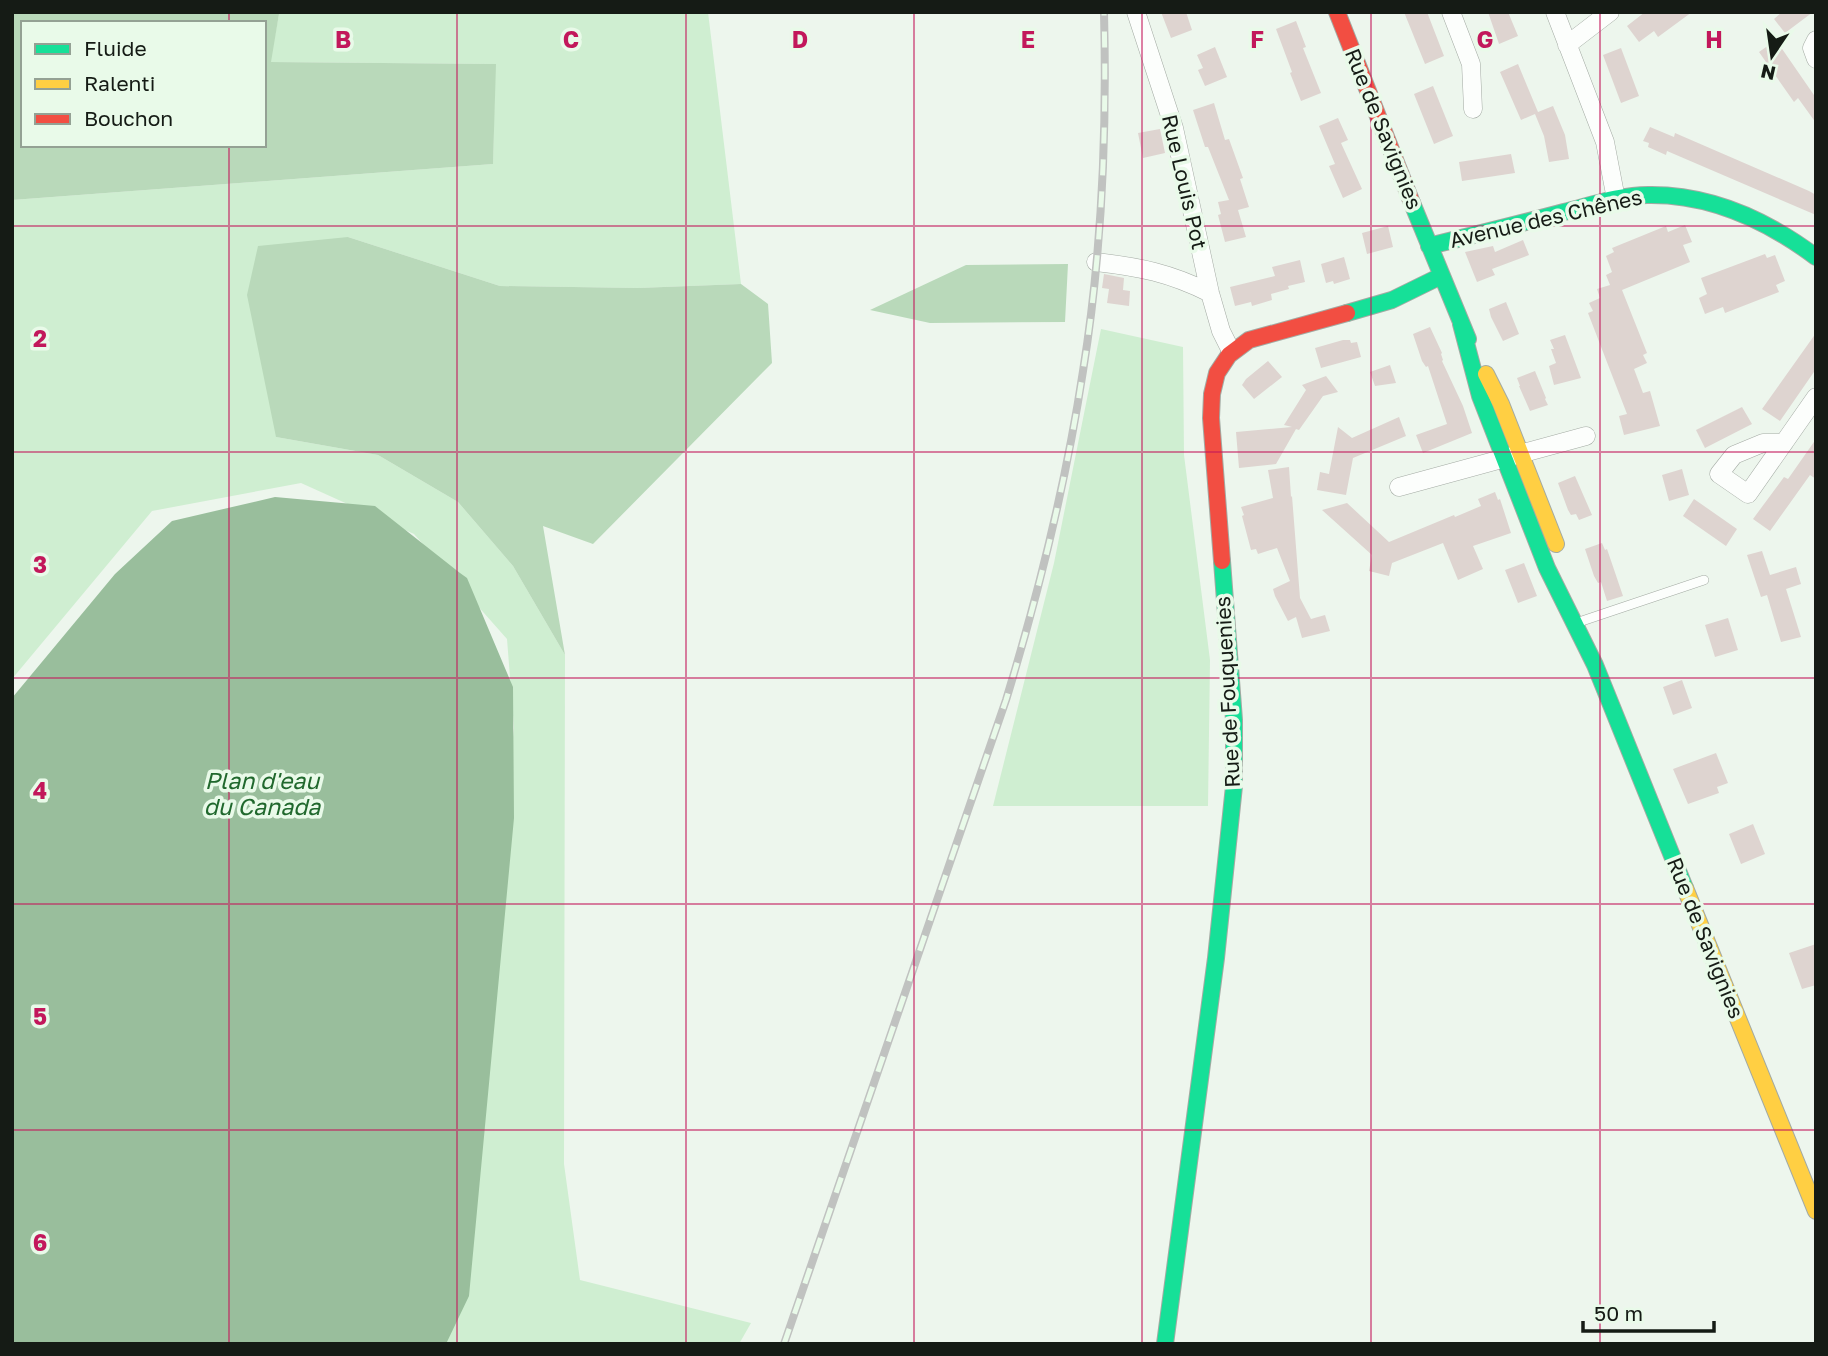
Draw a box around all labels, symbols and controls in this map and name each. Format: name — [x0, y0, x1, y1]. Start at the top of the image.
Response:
legend — [21, 21, 266, 147]
north arrow — [1737, 21, 1807, 91]
text: B — [335, 25, 351, 53]
text: C — [563, 25, 579, 53]
text: D — [792, 25, 808, 53]
text: E — [1021, 25, 1035, 53]
text: F — [1250, 25, 1264, 53]
text: G — [1477, 25, 1493, 53]
text: H — [1705, 25, 1723, 53]
text: Fluide — [84, 35, 147, 61]
street label: Rue de Savignies — [1340, 44, 1428, 213]
text: N — [1758, 60, 1778, 86]
text: Ralenti — [84, 70, 155, 96]
text: Bouchon — [84, 105, 173, 131]
street label: Rue Louis Pot — [1157, 112, 1213, 252]
street label: Avenue des Chênes — [1447, 183, 1644, 253]
text: 2 — [33, 324, 47, 352]
text: 3 — [33, 550, 47, 578]
street label: Rue de Fouquenies — [1209, 596, 1245, 788]
water label: Plan d'eau du Canada — [204, 766, 321, 820]
text: 4 — [33, 776, 47, 804]
street label: Rue de Savignies — [1662, 853, 1750, 1022]
text: 5 — [33, 1002, 47, 1030]
text: 6 — [33, 1228, 47, 1256]
scale bar — [1583, 1290, 1714, 1334]
text: 50 m — [1594, 1300, 1643, 1326]

